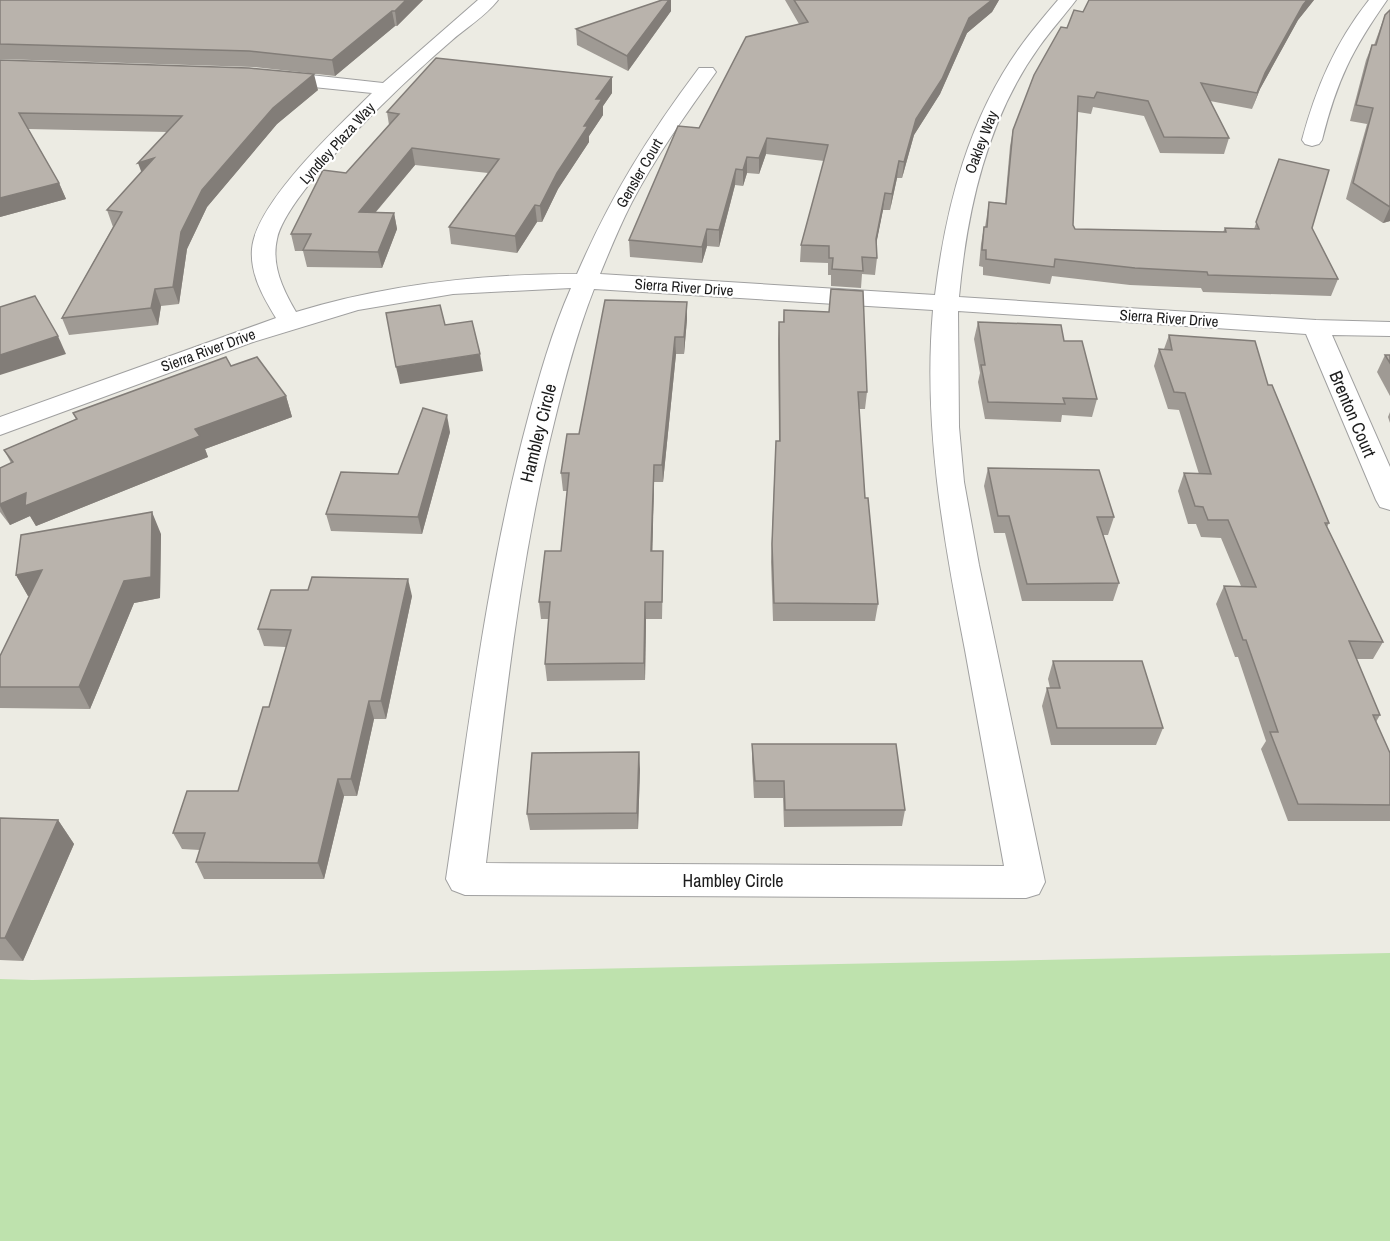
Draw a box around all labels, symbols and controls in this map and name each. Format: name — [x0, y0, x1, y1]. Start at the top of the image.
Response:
street label: Lyndley Plaza Way — [295, 97, 380, 189]
street label: Oakley Way — [959, 107, 1003, 177]
street label: Gensler Court — [611, 134, 668, 211]
street label: Sierra River Drive — [634, 273, 734, 301]
street label: Sierra River Drive — [1119, 304, 1219, 332]
street label: Sierra River Drive — [158, 323, 258, 377]
street label: Brenton Court — [1324, 367, 1382, 461]
street label: Hambley Circle — [514, 381, 562, 485]
street label: Hambley Circle — [683, 868, 783, 893]

